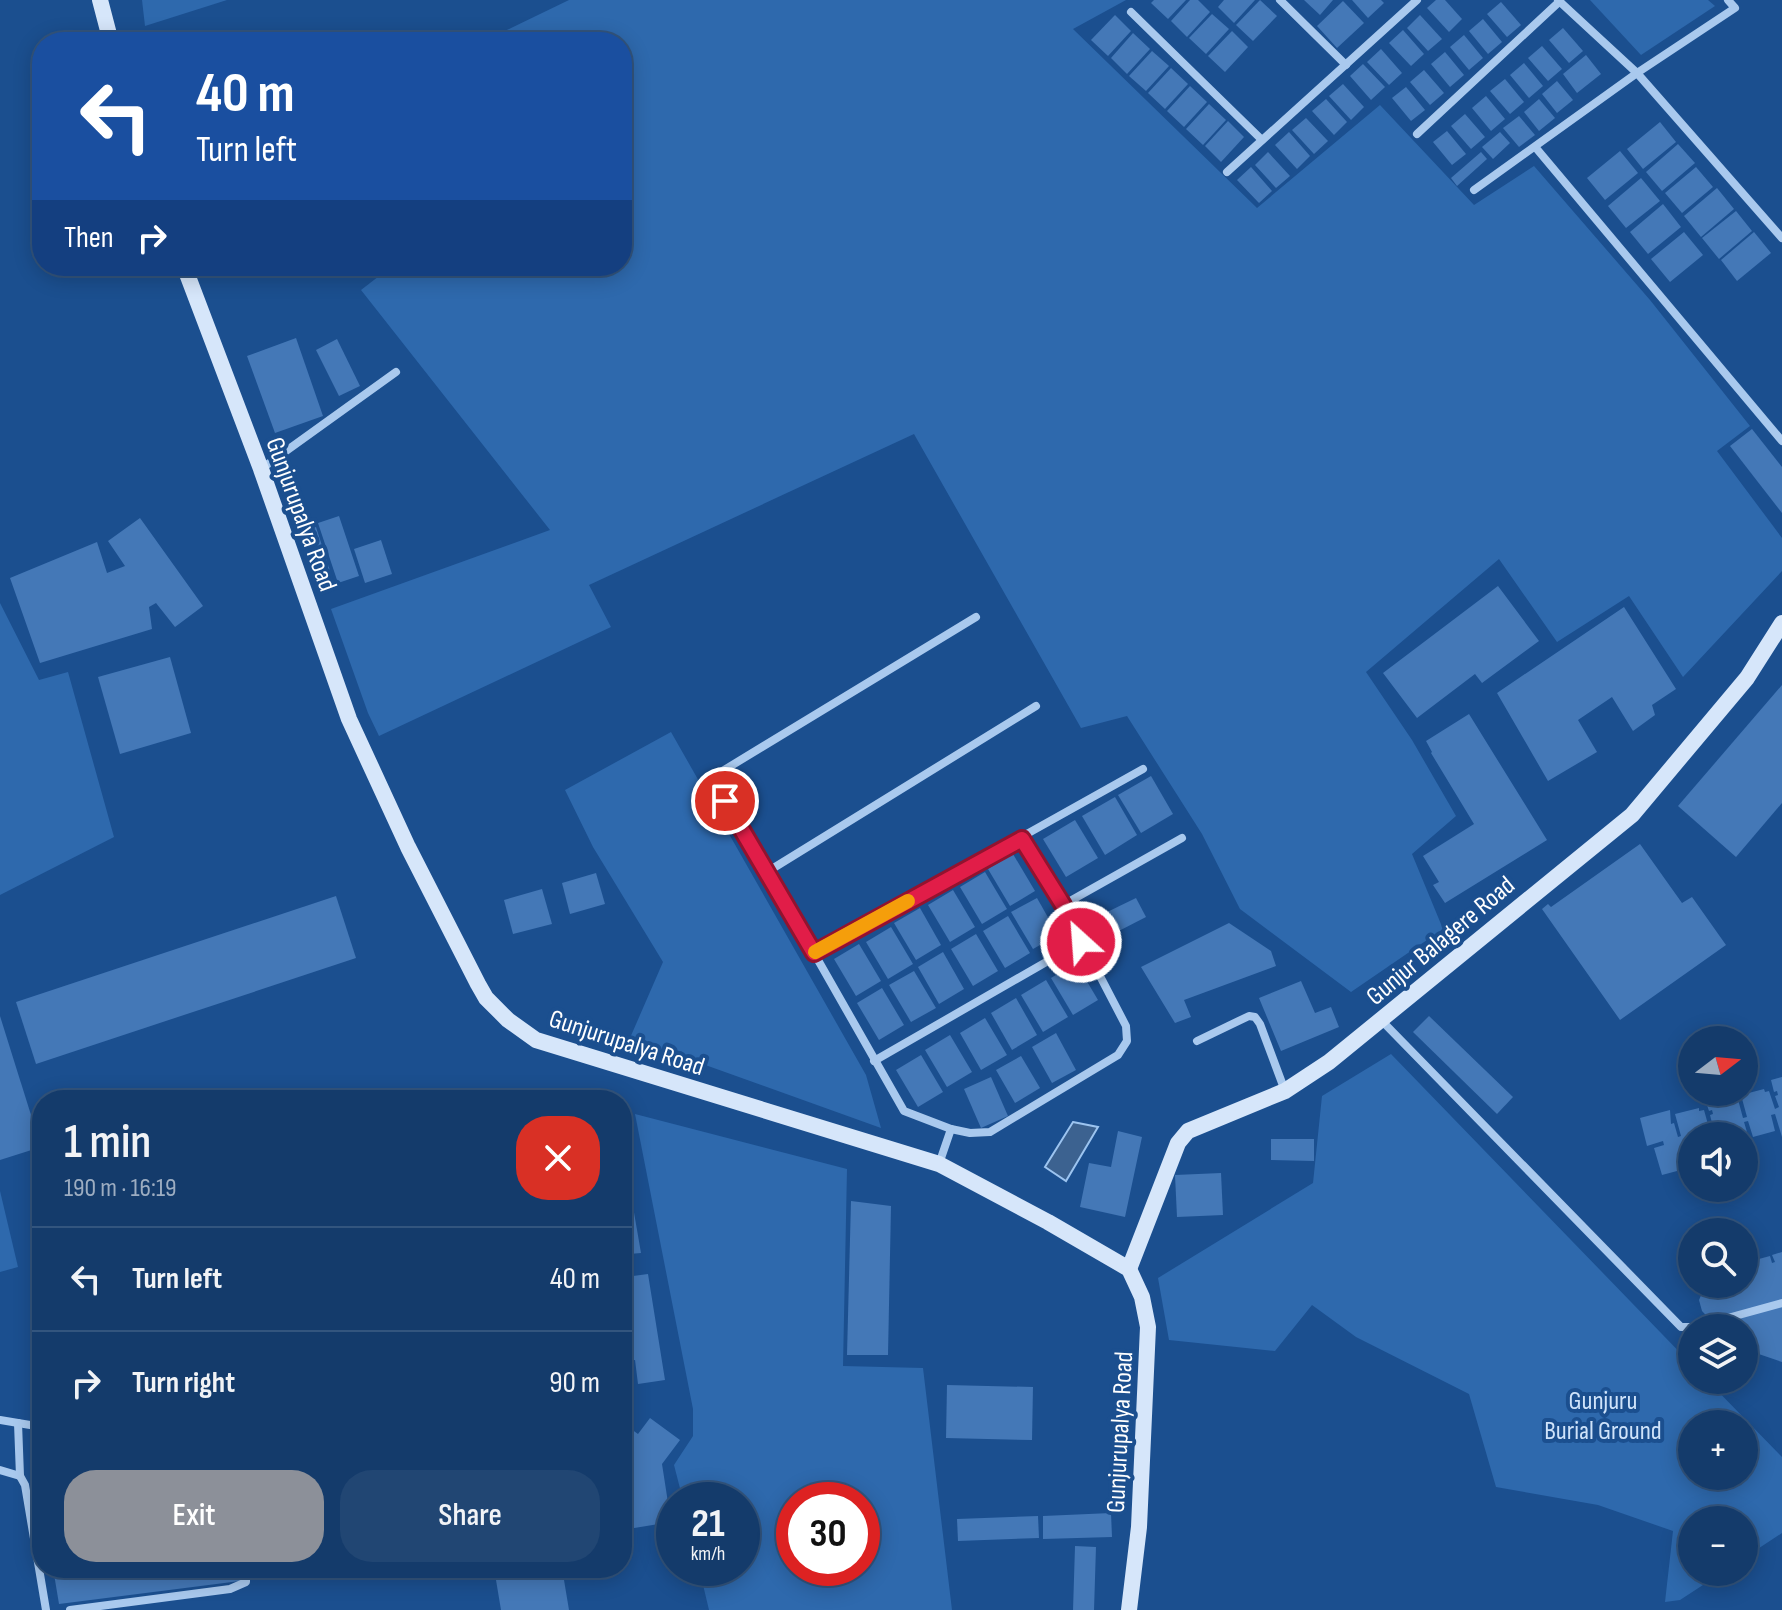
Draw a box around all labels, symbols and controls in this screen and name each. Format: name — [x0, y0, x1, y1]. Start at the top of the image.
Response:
text: 40 m — [196, 61, 295, 128]
icon: left — [64, 64, 168, 168]
text: Turn left — [196, 129, 297, 172]
icon: right — [130, 216, 174, 260]
text: Then — [64, 220, 114, 256]
street label: Gunjurupalya Road — [258, 433, 343, 596]
pin — [691, 767, 759, 835]
icon: arrive — [703, 779, 747, 823]
street label: Gunjur Balagere Road — [1360, 870, 1522, 1012]
position arrow — [1039, 900, 1123, 984]
street label: Gunjurupalya Road — [545, 1004, 708, 1083]
north arrow — [1678, 1026, 1758, 1106]
map controls — [1678, 1026, 1758, 1586]
text: 1 min — [64, 1114, 151, 1171]
button: close — [516, 1116, 600, 1200]
button: sound — [1678, 1122, 1758, 1202]
text: 190 m · 16:19 — [64, 1173, 177, 1204]
button: search — [1678, 1218, 1758, 1298]
icon: left — [64, 1257, 108, 1301]
text: Turn left — [132, 1261, 222, 1297]
text: 40 m — [550, 1261, 600, 1297]
button: layers — [1678, 1314, 1758, 1394]
street label: Gunjurupalya Road — [1101, 1351, 1140, 1514]
icon: right — [64, 1361, 108, 1405]
text: Turn right — [132, 1365, 235, 1401]
text: 90 m — [549, 1365, 600, 1401]
park label: Gunjuru Burial Ground — [1544, 1386, 1662, 1447]
button: + — [1678, 1410, 1758, 1490]
button: Exit — [64, 1470, 324, 1562]
button: Share — [340, 1470, 600, 1562]
speed limit sign: 30 — [776, 1482, 880, 1586]
text: 21 — [691, 1500, 725, 1548]
button: − — [1678, 1506, 1758, 1586]
text: km/h — [691, 1542, 725, 1566]

